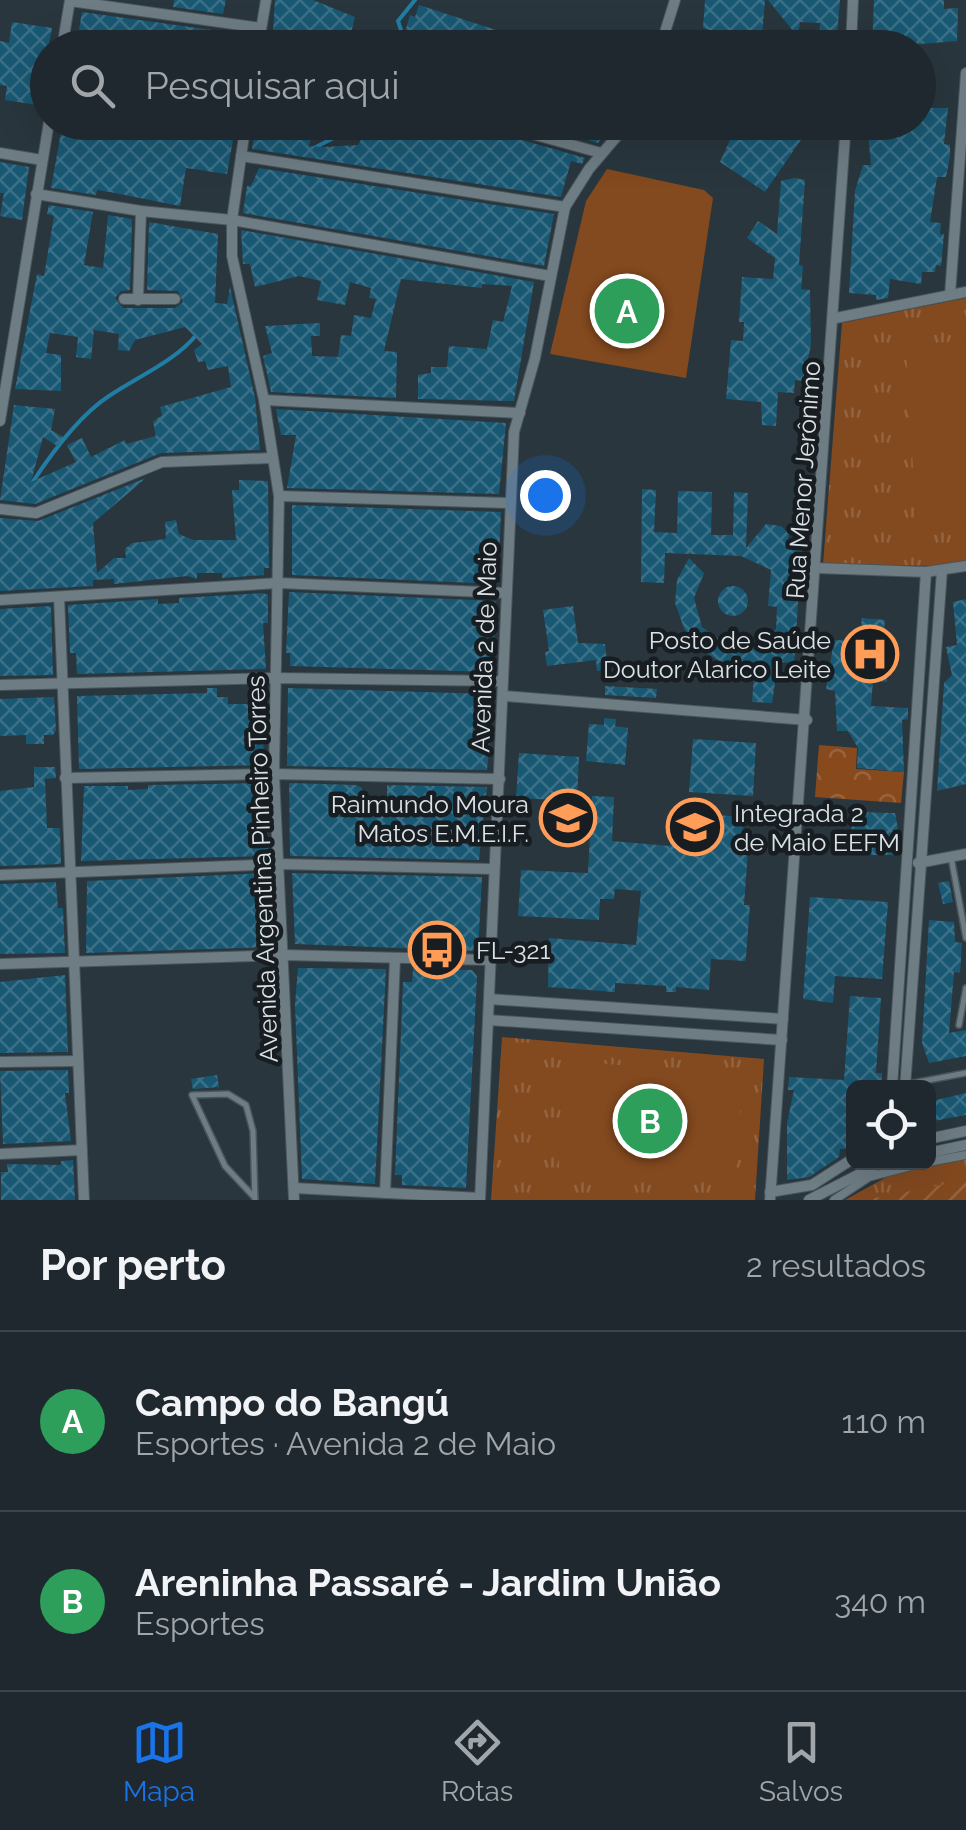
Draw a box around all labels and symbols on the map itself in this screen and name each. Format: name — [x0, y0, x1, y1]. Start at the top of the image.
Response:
pin: A — [594, 274, 660, 348]
street label: Rua Menor Jerônimo — [780, 360, 826, 600]
your location — [520, 470, 571, 521]
street label: Avenida 2 de Maio — [465, 541, 503, 753]
hospital icon: Posto de Saúde Doutor Alarico Leite — [840, 624, 900, 684]
place label: Posto de Saúde Doutor Alarico Leite — [603, 625, 831, 684]
street label: Avenida Argentina Pinheiro Torres — [240, 675, 284, 1063]
school or university icon: Raimundo Moura Matos E.M.E.I.F. — [538, 788, 598, 848]
place label: Raimundo Moura Matos E.M.E.I.F. — [331, 789, 529, 848]
school or university icon: Integrada 2 de Maio EEFM — [665, 797, 725, 857]
place label: Integrada 2 de Maio EEFM — [734, 798, 900, 857]
bus stop icon: FL-321 — [407, 920, 467, 980]
place label: FL-321 — [476, 935, 551, 965]
pin: B — [618, 1084, 682, 1158]

